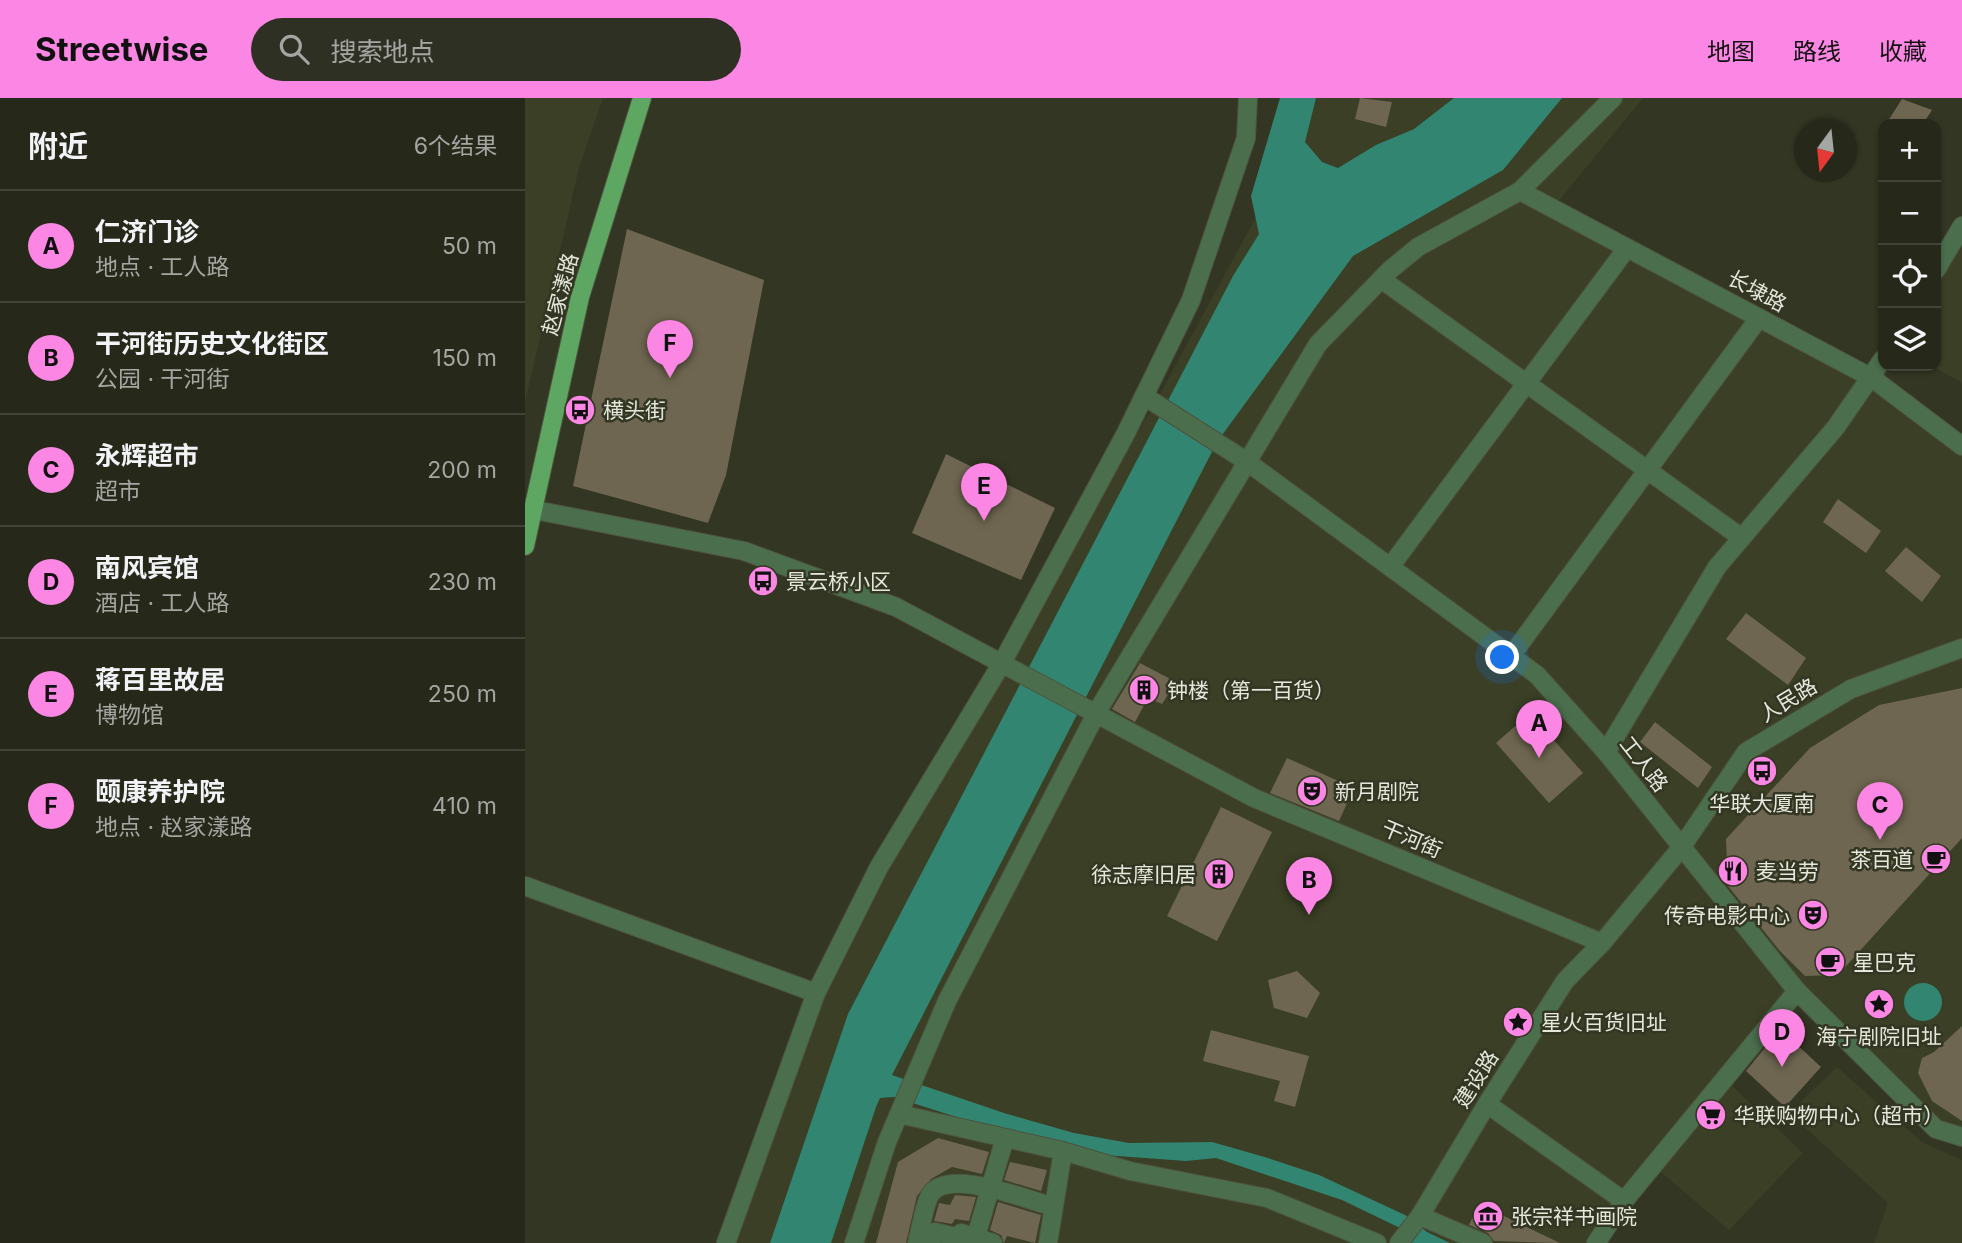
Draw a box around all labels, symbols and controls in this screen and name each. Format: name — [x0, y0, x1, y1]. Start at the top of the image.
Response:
search box — [251, 18, 741, 81]
text: Streetwise — [35, 29, 209, 69]
icon: search — [275, 30, 313, 68]
text: 搜索地点 — [331, 36, 435, 67]
text: 地图 — [1707, 37, 1755, 66]
text: 路线 — [1793, 37, 1841, 66]
text: 收藏 — [1879, 37, 1927, 66]
north arrow — [1794, 119, 1857, 182]
map controls — [1878, 119, 1941, 371]
button: + — [1878, 119, 1941, 182]
text: 附近 — [28, 128, 88, 164]
text: 6个结果 — [414, 132, 497, 160]
button: − — [1878, 182, 1941, 245]
text: 仁济门诊 — [95, 216, 199, 247]
text: A — [42, 232, 60, 260]
text: 50 m — [442, 232, 497, 260]
button: locate — [1878, 245, 1941, 308]
street label: 赵家漾路 — [537, 250, 583, 338]
text: 地点 · 工人路 — [95, 253, 230, 281]
street label: 长埭路 — [1723, 265, 1791, 317]
button: layers — [1878, 308, 1941, 371]
pin: F — [647, 320, 693, 378]
text: 干河街历史文化街区 — [95, 328, 329, 359]
text: B — [43, 344, 59, 372]
text: 150 m — [433, 344, 497, 372]
text: 公园 · 干河街 — [95, 365, 230, 393]
bus stop icon: 横头街 — [563, 393, 597, 427]
place label: 横头街 — [603, 398, 666, 423]
text: 永辉超市 — [95, 440, 199, 471]
text: C — [42, 456, 60, 484]
text: 200 m — [427, 456, 497, 484]
pin: E — [961, 463, 1007, 521]
text: 超市 — [95, 477, 141, 505]
text: 南风宾馆 — [95, 552, 199, 583]
bus stop icon: 景云桥小区 — [746, 564, 780, 598]
text: D — [43, 568, 59, 596]
text: 230 m — [428, 568, 497, 596]
place label: 景云桥小区 — [786, 569, 891, 594]
text: 酒店 · 工人路 — [95, 589, 230, 617]
your location — [1485, 640, 1519, 674]
text: 蒋百里故居 — [95, 664, 225, 695]
building icon: 钟楼（第一百货） — [1127, 673, 1161, 707]
street label: 人民路 — [1755, 673, 1821, 727]
place label: 钟楼（第一百货） — [1167, 678, 1335, 703]
text: E — [44, 680, 58, 708]
text: 250 m — [428, 680, 497, 708]
pin: A — [1516, 700, 1562, 758]
text: 博物馆 — [95, 701, 164, 729]
street label: 工人路 — [1615, 731, 1673, 797]
bus stop icon: 华联大厦南 — [1745, 754, 1779, 788]
theatre icon: 新月剧院 — [1295, 774, 1329, 808]
text: 颐康养护院 — [95, 776, 225, 807]
place label: 新月剧院 — [1335, 779, 1419, 804]
pin: C — [1857, 782, 1903, 840]
place label: 华联大厦南 — [1710, 791, 1815, 816]
text: F — [44, 792, 58, 820]
text: 410 m — [432, 792, 497, 820]
text: 地点 · 赵家漾路 — [95, 813, 253, 841]
street label: 干河街 — [1378, 815, 1446, 863]
cafe icon: 茶百道 — [1919, 842, 1953, 876]
place label: 茶百道 — [1850, 847, 1913, 872]
restaurant icon: 麦当劳 — [1716, 854, 1750, 888]
building icon: 徐志摩旧居 — [1202, 857, 1236, 891]
pin: B — [1286, 857, 1332, 915]
place label: 麦当劳 — [1756, 859, 1819, 884]
place label: 徐志摩旧居 — [1091, 862, 1196, 887]
theatre icon: 传奇电影中心 — [1796, 898, 1830, 932]
place label: 传奇电影中心 — [1664, 903, 1790, 928]
cafe icon: 星巴克 — [1813, 945, 1847, 979]
place label: 星巴克 — [1853, 950, 1916, 975]
place icon: 海宁剧院旧址 — [1862, 987, 1896, 1021]
place icon: 星火百货旧址 — [1501, 1005, 1535, 1039]
pin: D — [1759, 1009, 1805, 1067]
place label: 星火百货旧址 — [1541, 1010, 1667, 1035]
place label: 海宁剧院旧址 — [1816, 1024, 1942, 1049]
street label: 建设路 — [1449, 1046, 1503, 1112]
supermarket icon: 华联购物中心（超市） — [1694, 1098, 1728, 1132]
place label: 华联购物中心（超市） — [1734, 1103, 1944, 1128]
museum icon: 张宗祥书画院 — [1471, 1199, 1505, 1233]
place label: 张宗祥书画院 — [1511, 1204, 1637, 1229]

